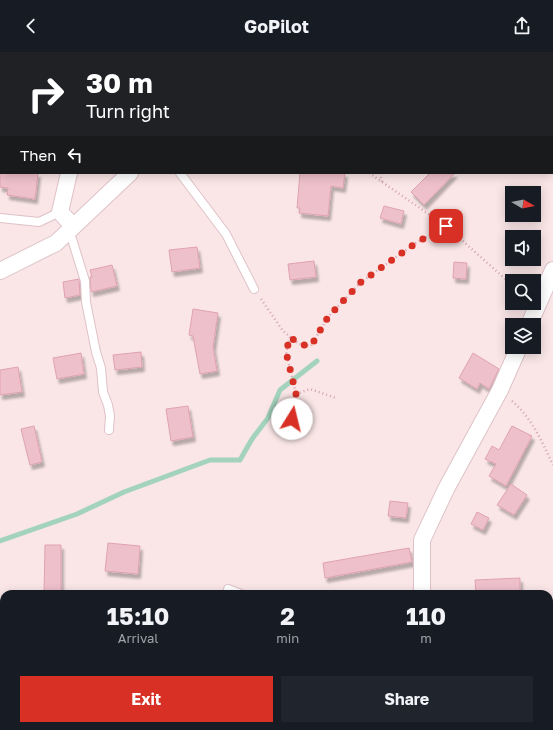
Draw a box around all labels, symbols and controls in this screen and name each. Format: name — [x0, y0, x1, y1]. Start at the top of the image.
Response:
icon: back — [20, 15, 42, 37]
text: GoPilot — [244, 15, 309, 37]
icon: share — [511, 15, 533, 37]
text: 30 m — [86, 66, 153, 99]
icon: right — [20, 68, 72, 120]
text: Turn right — [86, 100, 170, 122]
icon: left — [64, 144, 86, 166]
text: Then — [20, 146, 56, 164]
north arrow — [505, 186, 541, 222]
map controls — [505, 186, 541, 354]
pin — [429, 209, 463, 243]
icon: arrive — [435, 215, 457, 237]
button: sound — [505, 230, 541, 266]
button: search — [505, 274, 541, 310]
button: layers — [505, 318, 541, 354]
position arrow — [271, 398, 313, 440]
text: 15:10 — [107, 601, 169, 630]
text: 2 — [280, 601, 295, 630]
text: 110 — [406, 601, 446, 630]
text: Arrival — [118, 630, 158, 646]
text: min — [276, 630, 299, 646]
text: m — [420, 630, 432, 646]
button: Exit — [20, 676, 273, 722]
button: Share — [281, 676, 533, 722]

